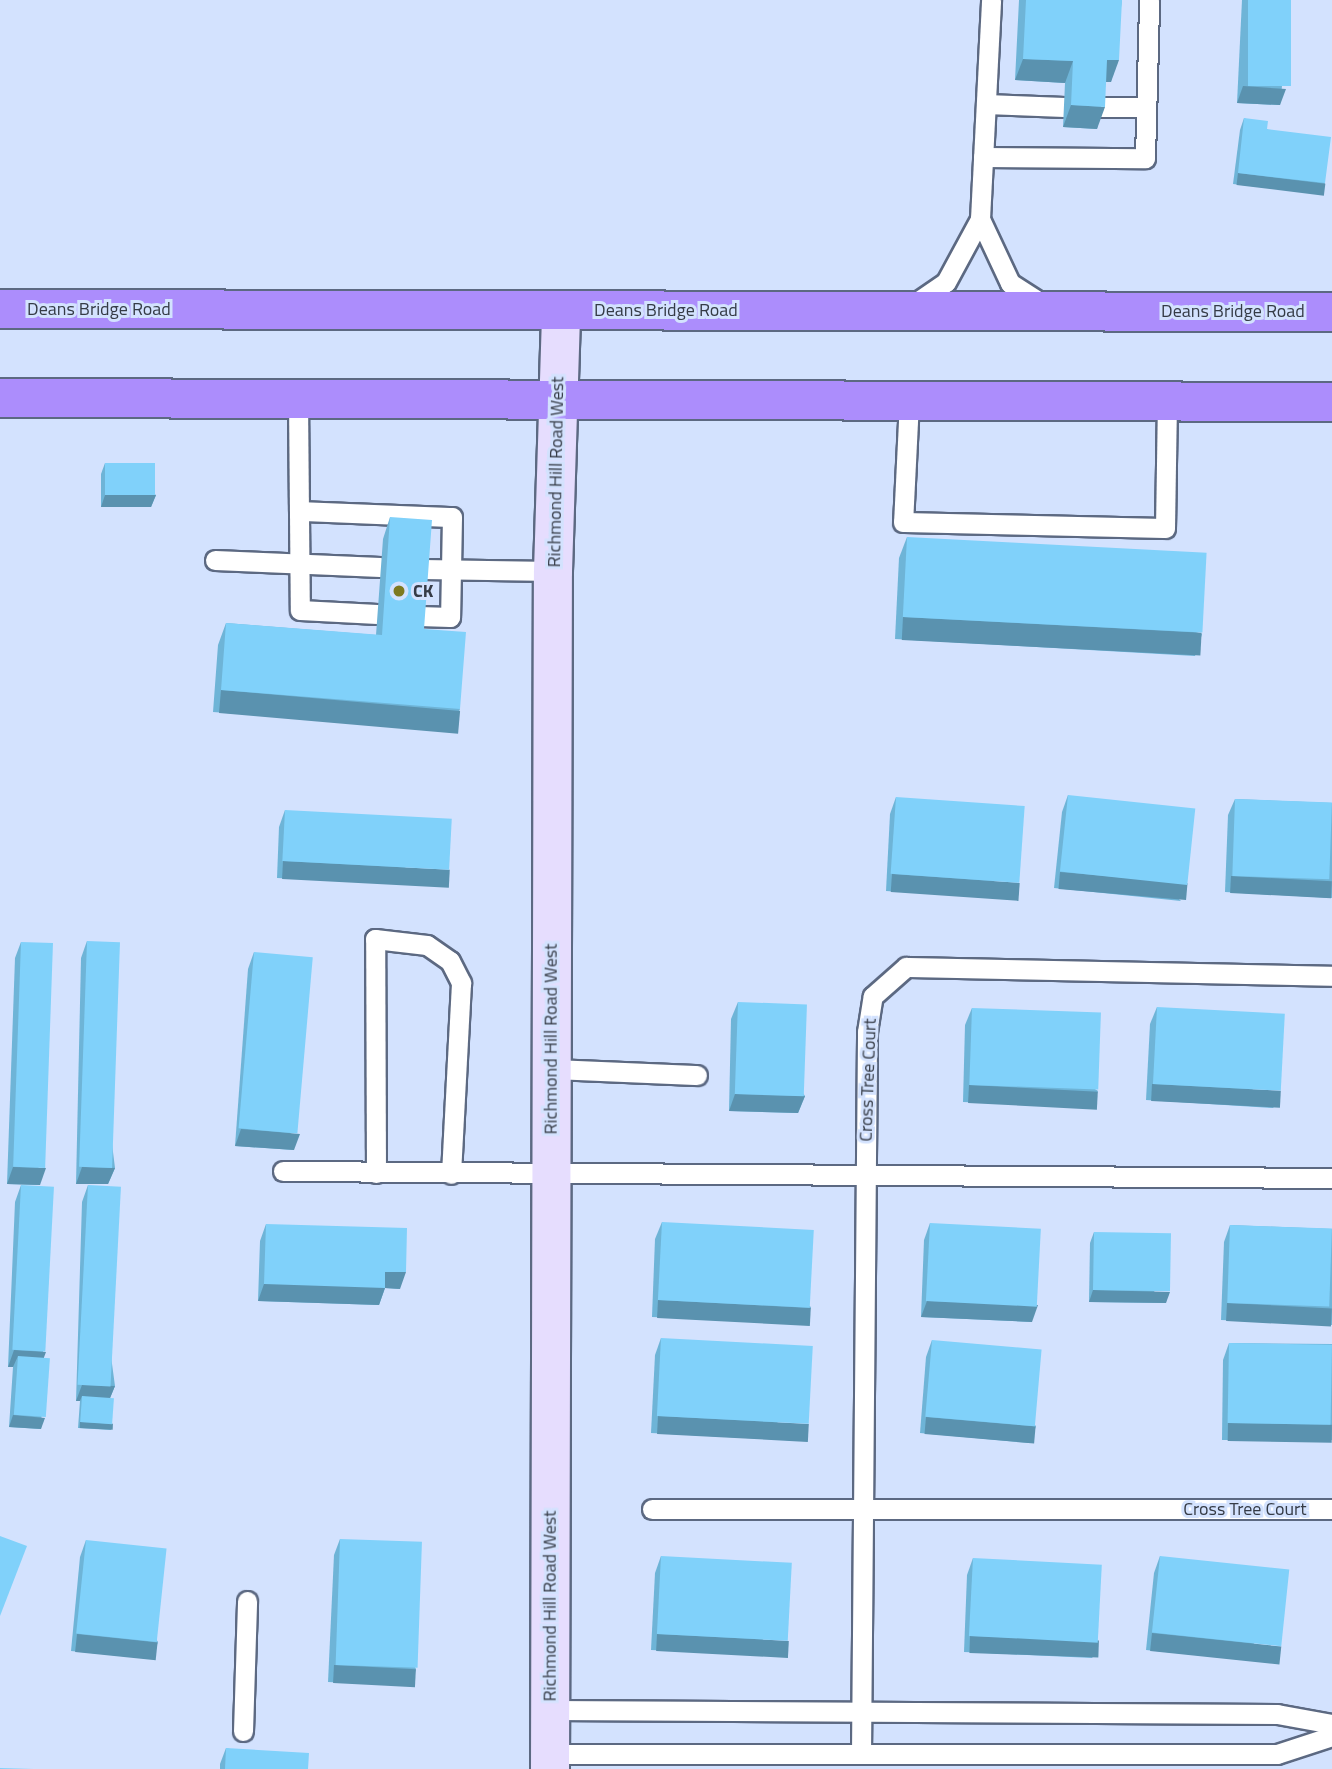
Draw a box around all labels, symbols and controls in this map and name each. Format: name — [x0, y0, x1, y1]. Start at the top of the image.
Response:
street label: Deans Bridge Road — [27, 298, 171, 320]
street label: Deans Bridge Road — [594, 299, 738, 321]
street label: Deans Bridge Road — [1161, 300, 1305, 322]
street label: Richmond Hill Road West — [544, 376, 568, 568]
place label: CK — [413, 580, 433, 602]
marker: CK — [391, 583, 407, 599]
street label: Richmond Hill Road West — [540, 944, 562, 1134]
street label: Cross Tree Court — [855, 1018, 881, 1142]
street label: Cross Tree Court — [1183, 1498, 1307, 1520]
street label: Richmond Hill Road West — [539, 1511, 561, 1701]

